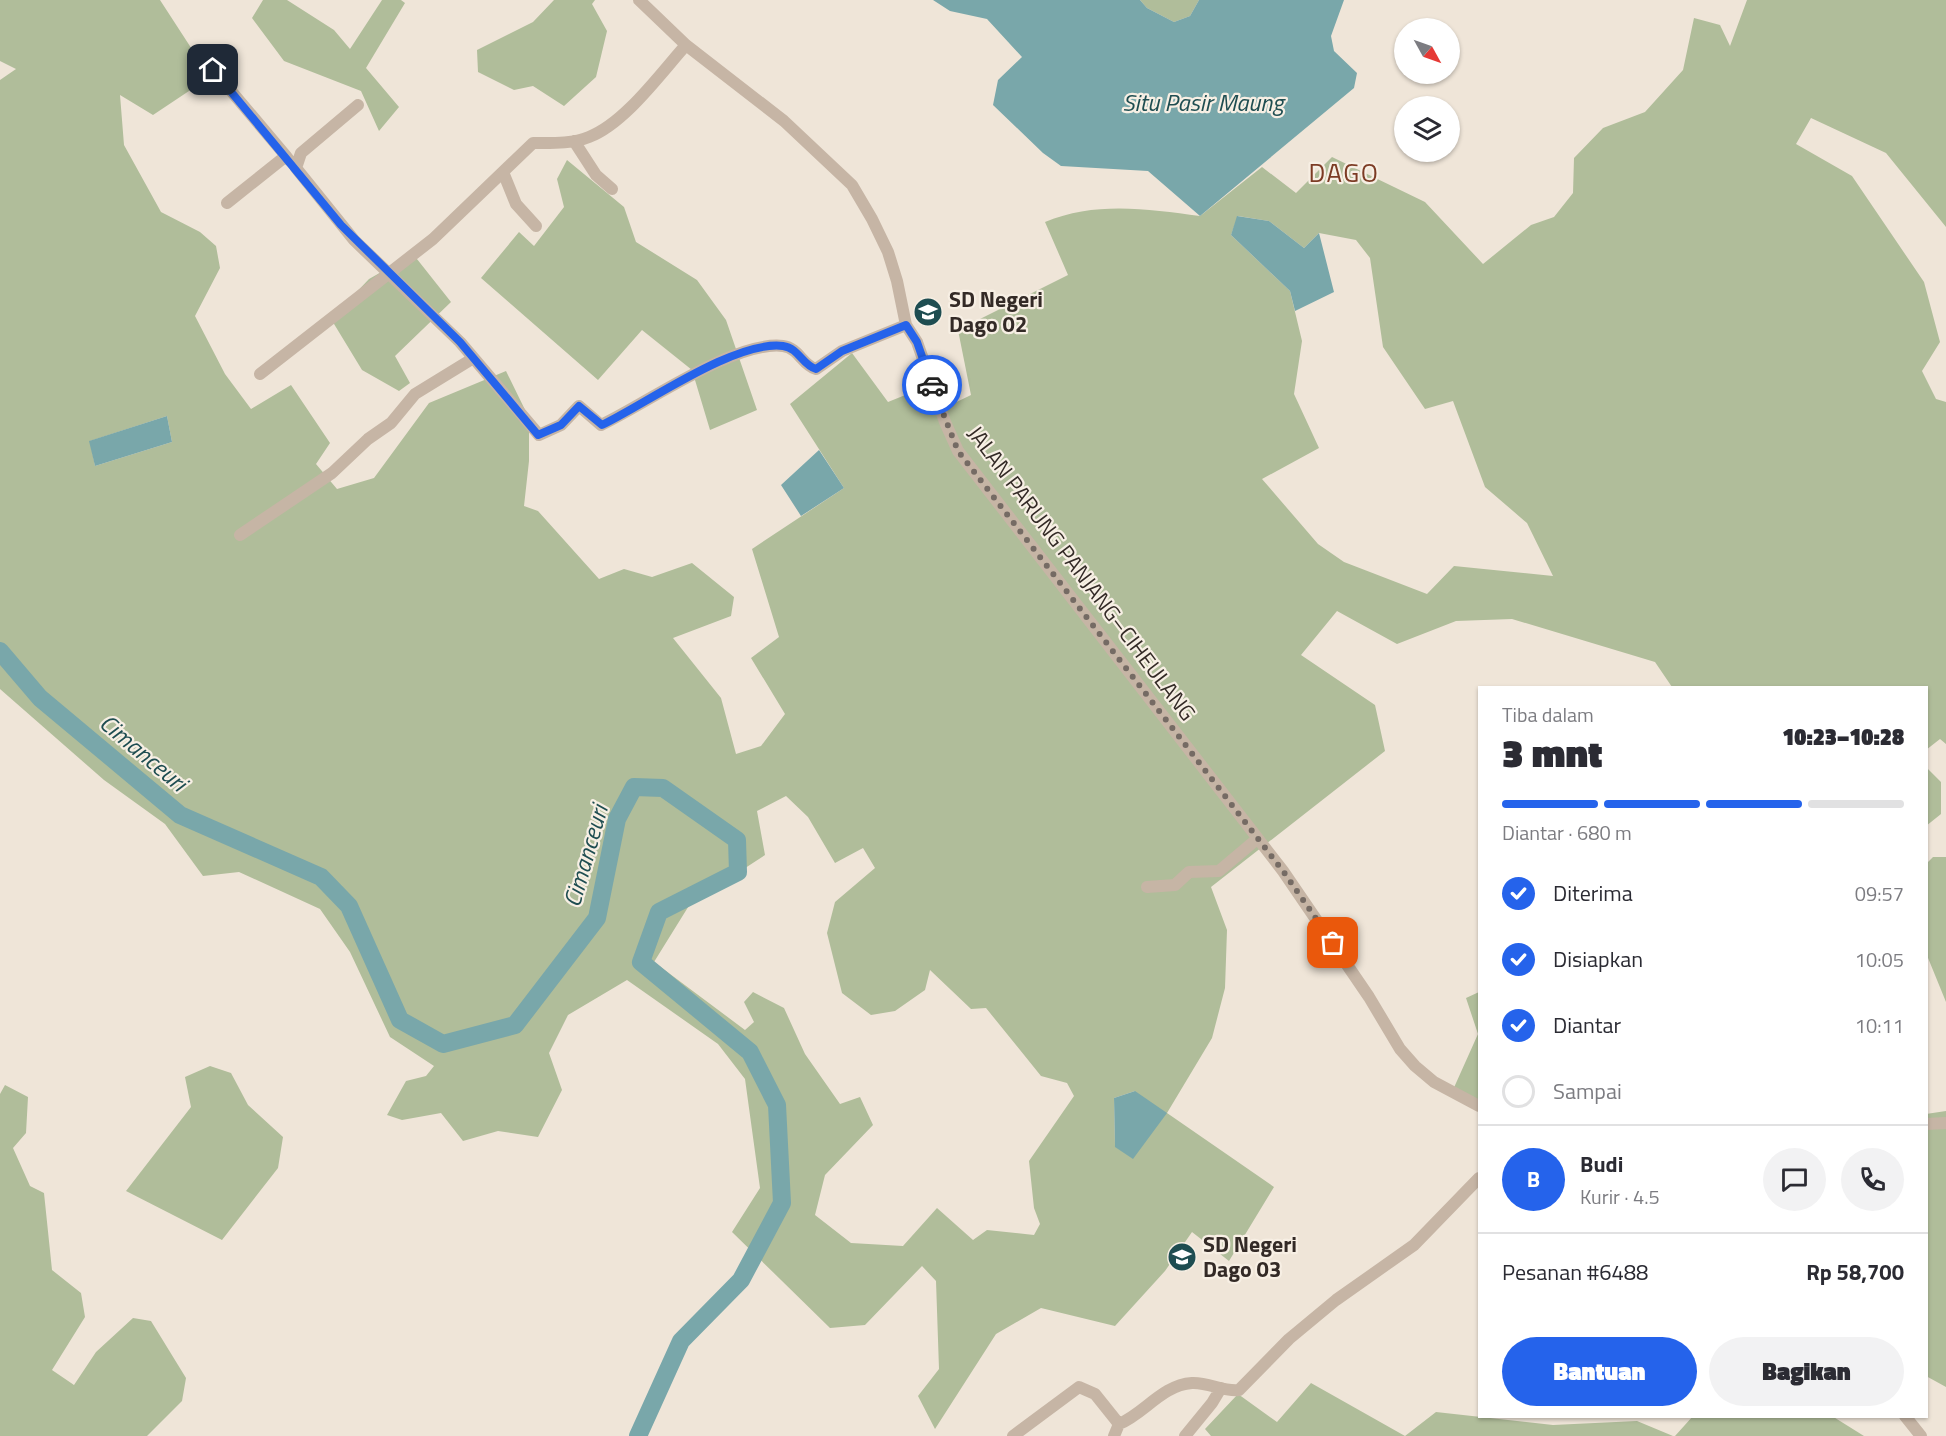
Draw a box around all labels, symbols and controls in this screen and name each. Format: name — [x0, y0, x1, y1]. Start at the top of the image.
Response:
north arrow — [1394, 18, 1460, 84]
map controls — [1394, 18, 1460, 162]
pin — [187, 44, 238, 95]
icon: home — [196, 53, 229, 86]
water label: Situ Pasir Maung — [1123, 84, 1286, 120]
button: layers — [1394, 96, 1460, 162]
district label: DAGO — [1309, 153, 1379, 192]
place label: SD Negeri Dago 02 — [949, 282, 1043, 341]
school or university icon: SD Negeri Dago 02 — [912, 296, 944, 328]
courier — [902, 355, 962, 415]
icon: car — [916, 369, 949, 402]
street label: JALAN PARUNG PANJANG–CIHEULANG — [960, 418, 1204, 728]
text: Tiba dalam — [1502, 699, 1594, 730]
water label: Cimanceuri — [92, 705, 198, 802]
text: 10:23–10:28 — [1782, 720, 1904, 754]
text: 3 mnt — [1502, 723, 1602, 782]
water label: Cimanceuri — [553, 798, 618, 911]
text: Diantar · 680 m — [1502, 817, 1632, 848]
text: Diterima — [1553, 876, 1633, 910]
icon: check — [1502, 877, 1535, 910]
text: 09:57 — [1855, 878, 1904, 909]
pin — [1307, 917, 1358, 968]
icon: bag — [1316, 926, 1349, 959]
text: Disiapkan — [1553, 942, 1643, 976]
icon: check — [1502, 943, 1535, 976]
text: 10:05 — [1855, 944, 1904, 975]
text: Diantar — [1553, 1008, 1621, 1042]
icon: check — [1502, 1009, 1535, 1042]
text: 10:11 — [1855, 1010, 1904, 1041]
text: Sampai — [1553, 1074, 1622, 1108]
text: Budi — [1580, 1147, 1623, 1181]
button: chat — [1763, 1148, 1826, 1211]
button: phone — [1841, 1148, 1904, 1211]
text: B — [1527, 1162, 1540, 1196]
text: Kurir · 4.5 — [1580, 1181, 1660, 1212]
place label: SD Negeri Dago 03 — [1203, 1227, 1297, 1286]
school or university icon: SD Negeri Dago 03 — [1166, 1241, 1198, 1273]
text: Pesanan #6488 — [1502, 1255, 1648, 1289]
text: Rp 58,700 — [1806, 1255, 1904, 1289]
button: Bantuan — [1502, 1337, 1697, 1406]
button: Bagikan — [1709, 1337, 1904, 1406]

